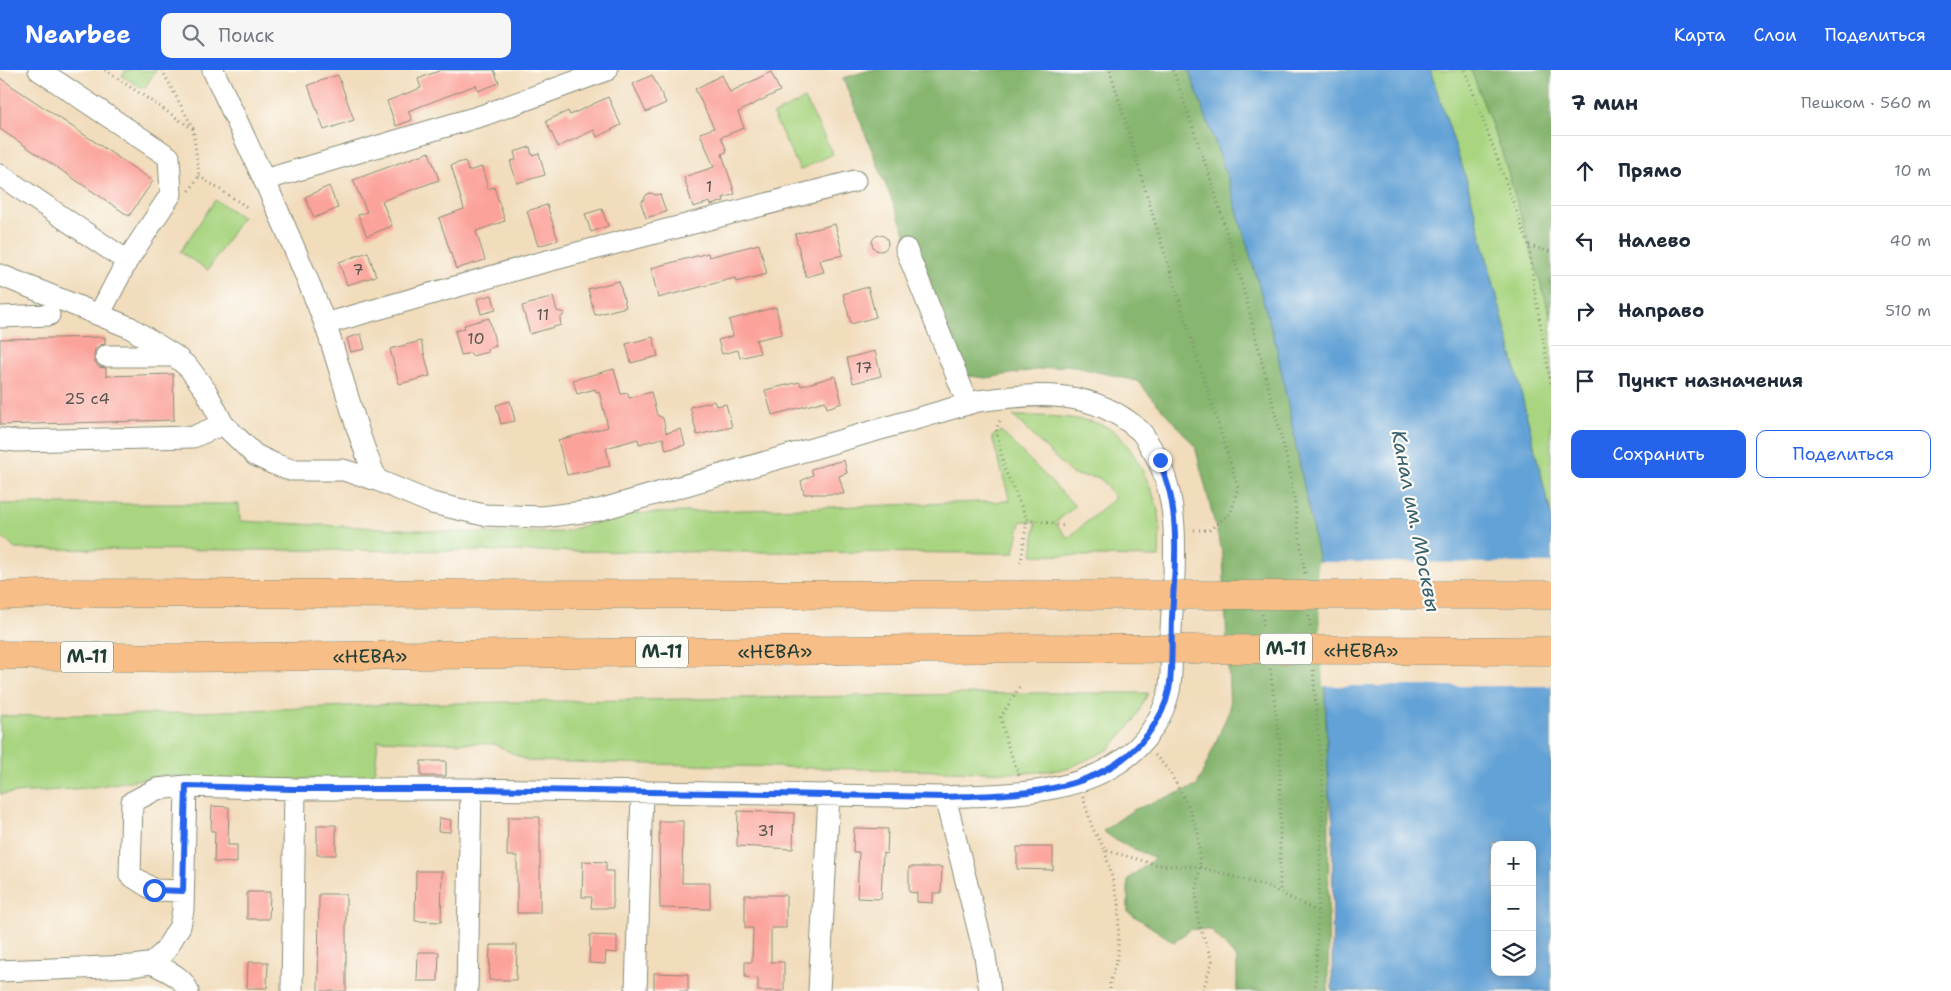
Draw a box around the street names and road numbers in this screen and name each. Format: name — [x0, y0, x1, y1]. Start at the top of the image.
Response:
road number: М-11 — [1260, 634, 1312, 664]
road number: М-11 — [636, 636, 688, 668]
street label: «НЕВА» — [1324, 637, 1398, 663]
street label: «НЕВА» — [738, 638, 812, 664]
road number: М-11 — [61, 642, 113, 672]
street label: «НЕВА» — [333, 643, 407, 669]

